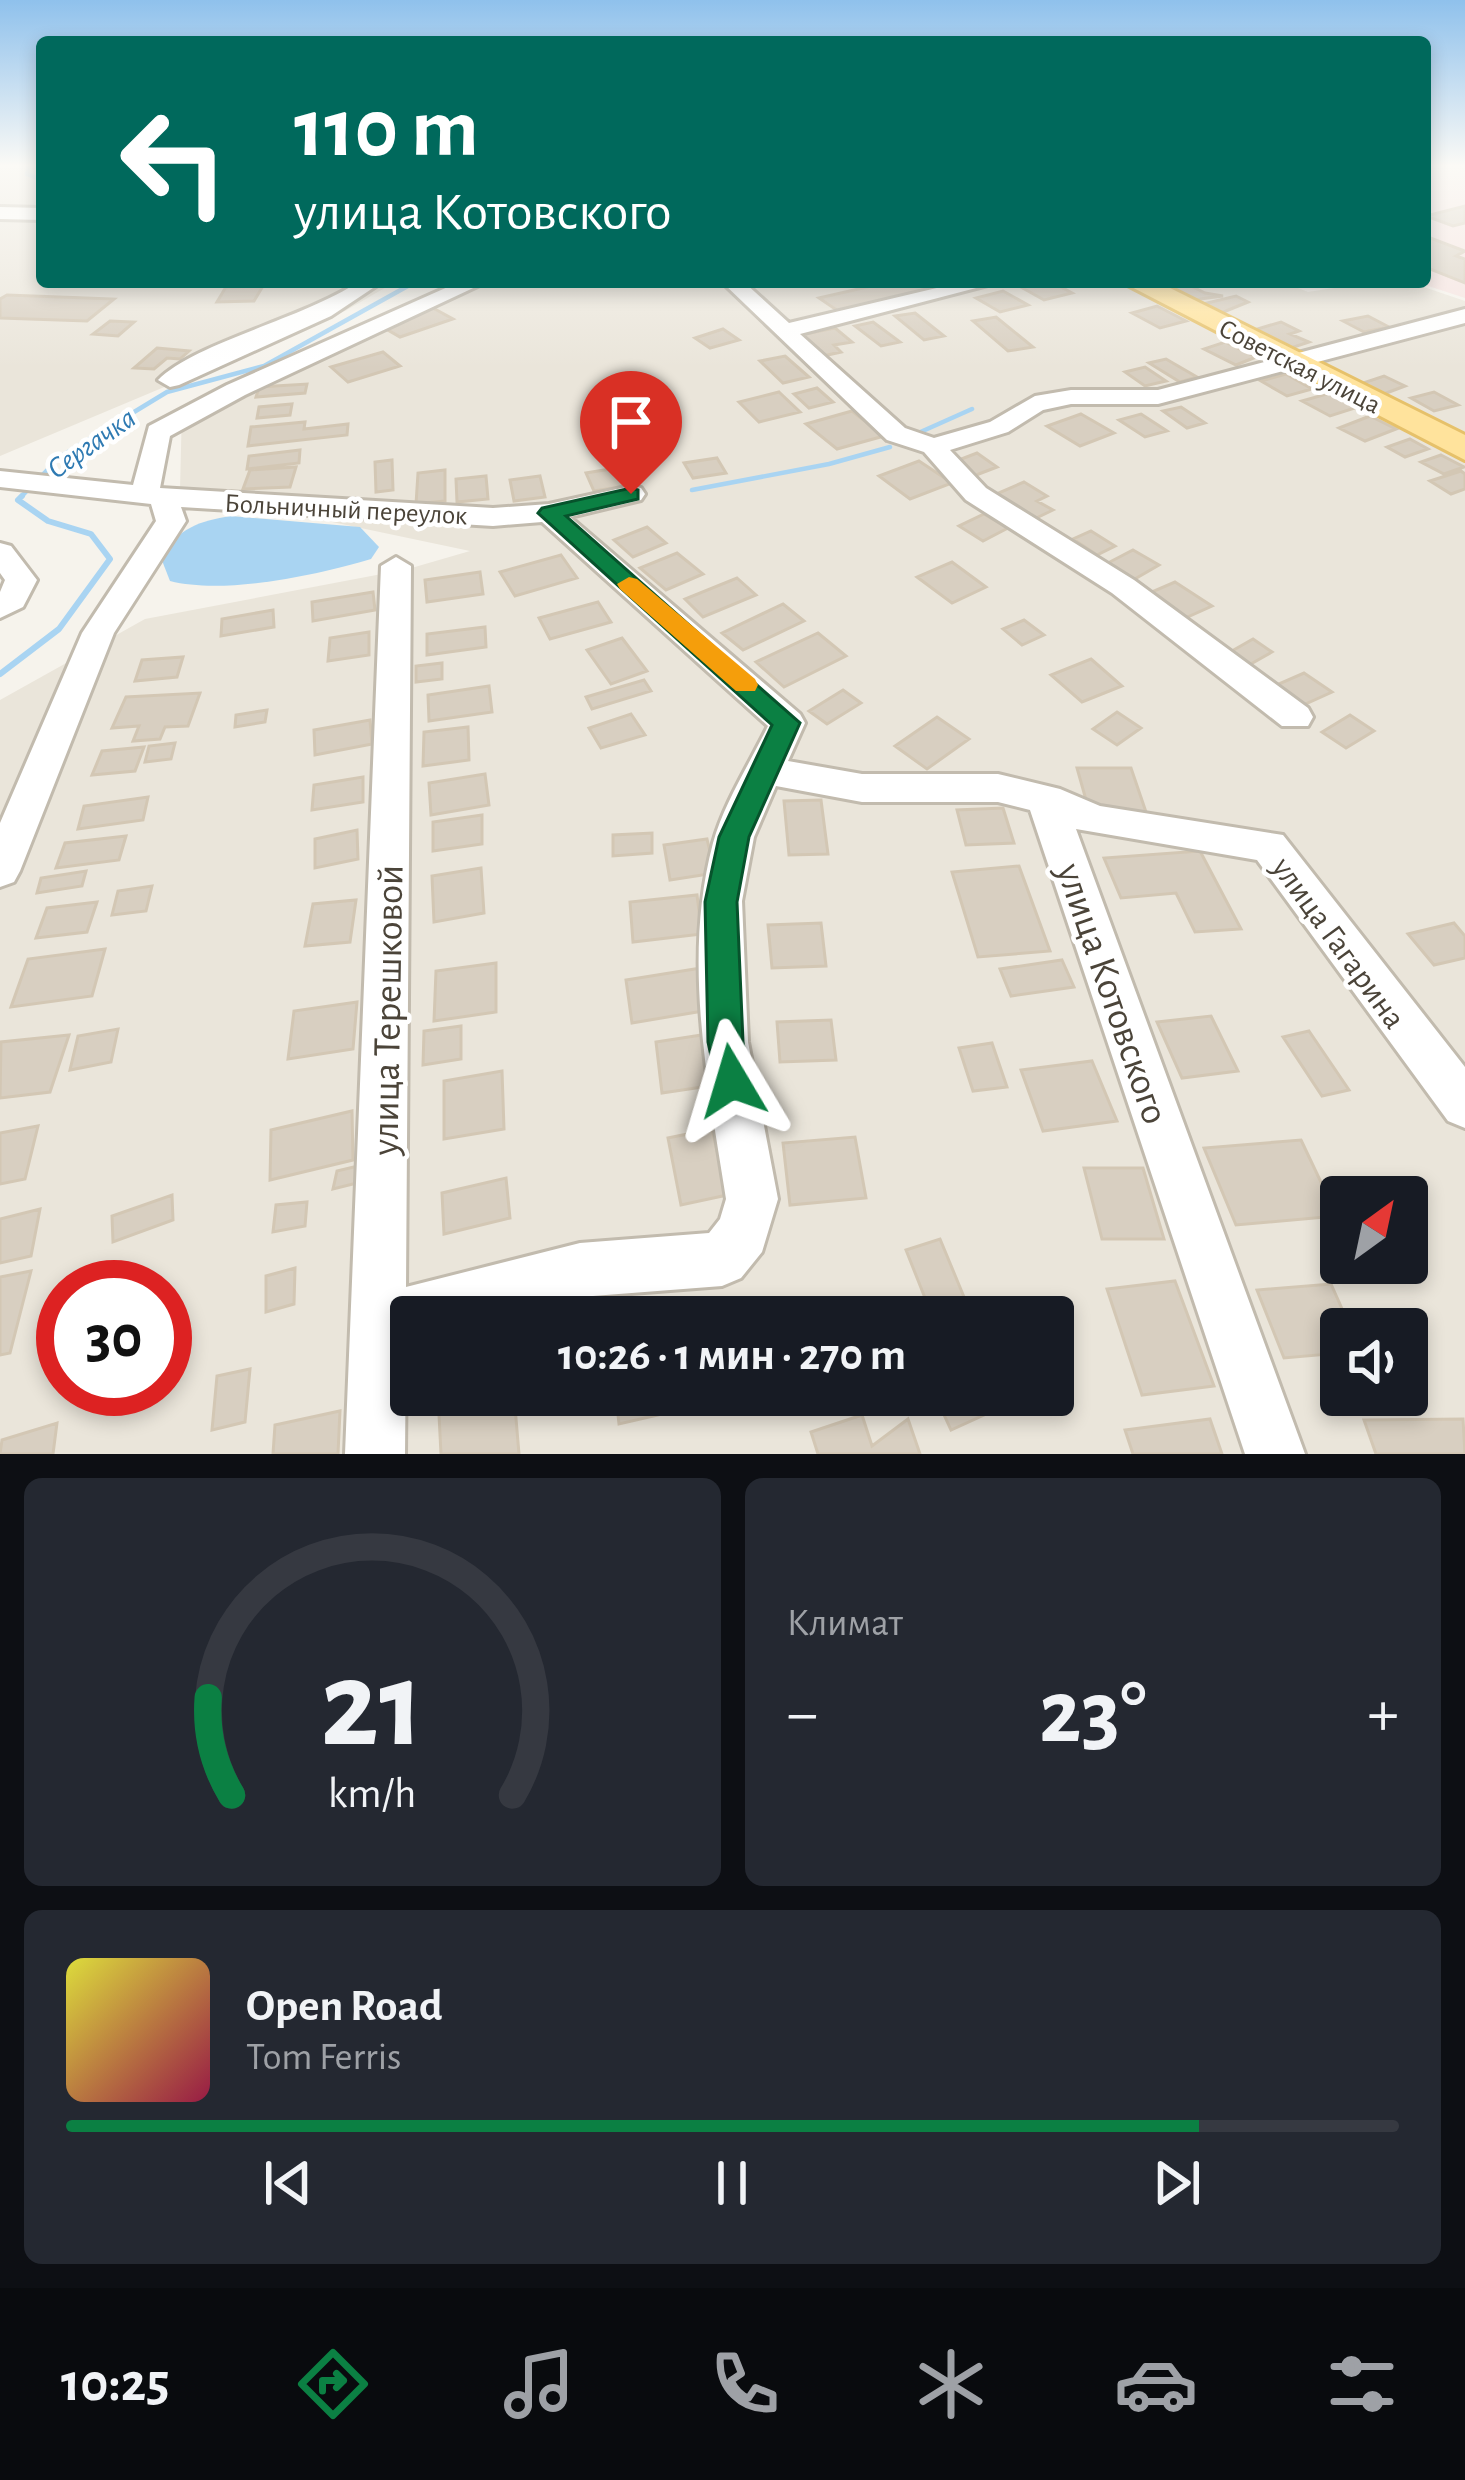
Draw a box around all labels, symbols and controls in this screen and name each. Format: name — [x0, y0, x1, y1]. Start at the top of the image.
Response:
icon: left — [96, 84, 252, 240]
text: 110 m — [294, 88, 479, 172]
text: улица Котовского — [294, 186, 671, 240]
street label: Советская улица — [1214, 314, 1385, 420]
pin — [580, 371, 682, 494]
icon: arrive — [598, 389, 664, 455]
water label: Сергачка — [42, 403, 141, 485]
street label: Больничный переулок — [224, 490, 469, 530]
street label: улица Гагарина — [1264, 851, 1411, 1035]
street label: улица Котовского — [1049, 858, 1174, 1129]
street label: улица Терешковой — [366, 864, 411, 1157]
position arrow — [669, 1018, 795, 1144]
north arrow — [1320, 1176, 1428, 1284]
map controls — [1320, 1176, 1428, 1416]
speed limit sign: 30 — [36, 1260, 192, 1416]
button: sound — [1320, 1308, 1428, 1416]
text: 10:26 · 1 мин · 270 m — [558, 1333, 906, 1378]
text: Климат — [787, 1604, 903, 1643]
text: 21 — [320, 1644, 424, 1769]
text: 23° — [1039, 1669, 1147, 1759]
text: − — [787, 1681, 818, 1747]
text: + — [1367, 1681, 1399, 1747]
text: km/h — [328, 1773, 416, 1816]
text: Open Road — [246, 1984, 443, 2029]
text: Tom Ferris — [246, 2038, 402, 2077]
icon: previous — [255, 2150, 321, 2216]
icon: pause — [699, 2150, 765, 2216]
icon: next — [1144, 2150, 1210, 2216]
icon: directions — [291, 2342, 375, 2426]
icon: music — [497, 2342, 581, 2426]
icon: phone — [703, 2342, 787, 2426]
icon: climate — [909, 2342, 993, 2426]
icon: car — [1114, 2342, 1198, 2426]
icon: filters — [1320, 2342, 1404, 2426]
text: 10:25 — [61, 2357, 170, 2411]

